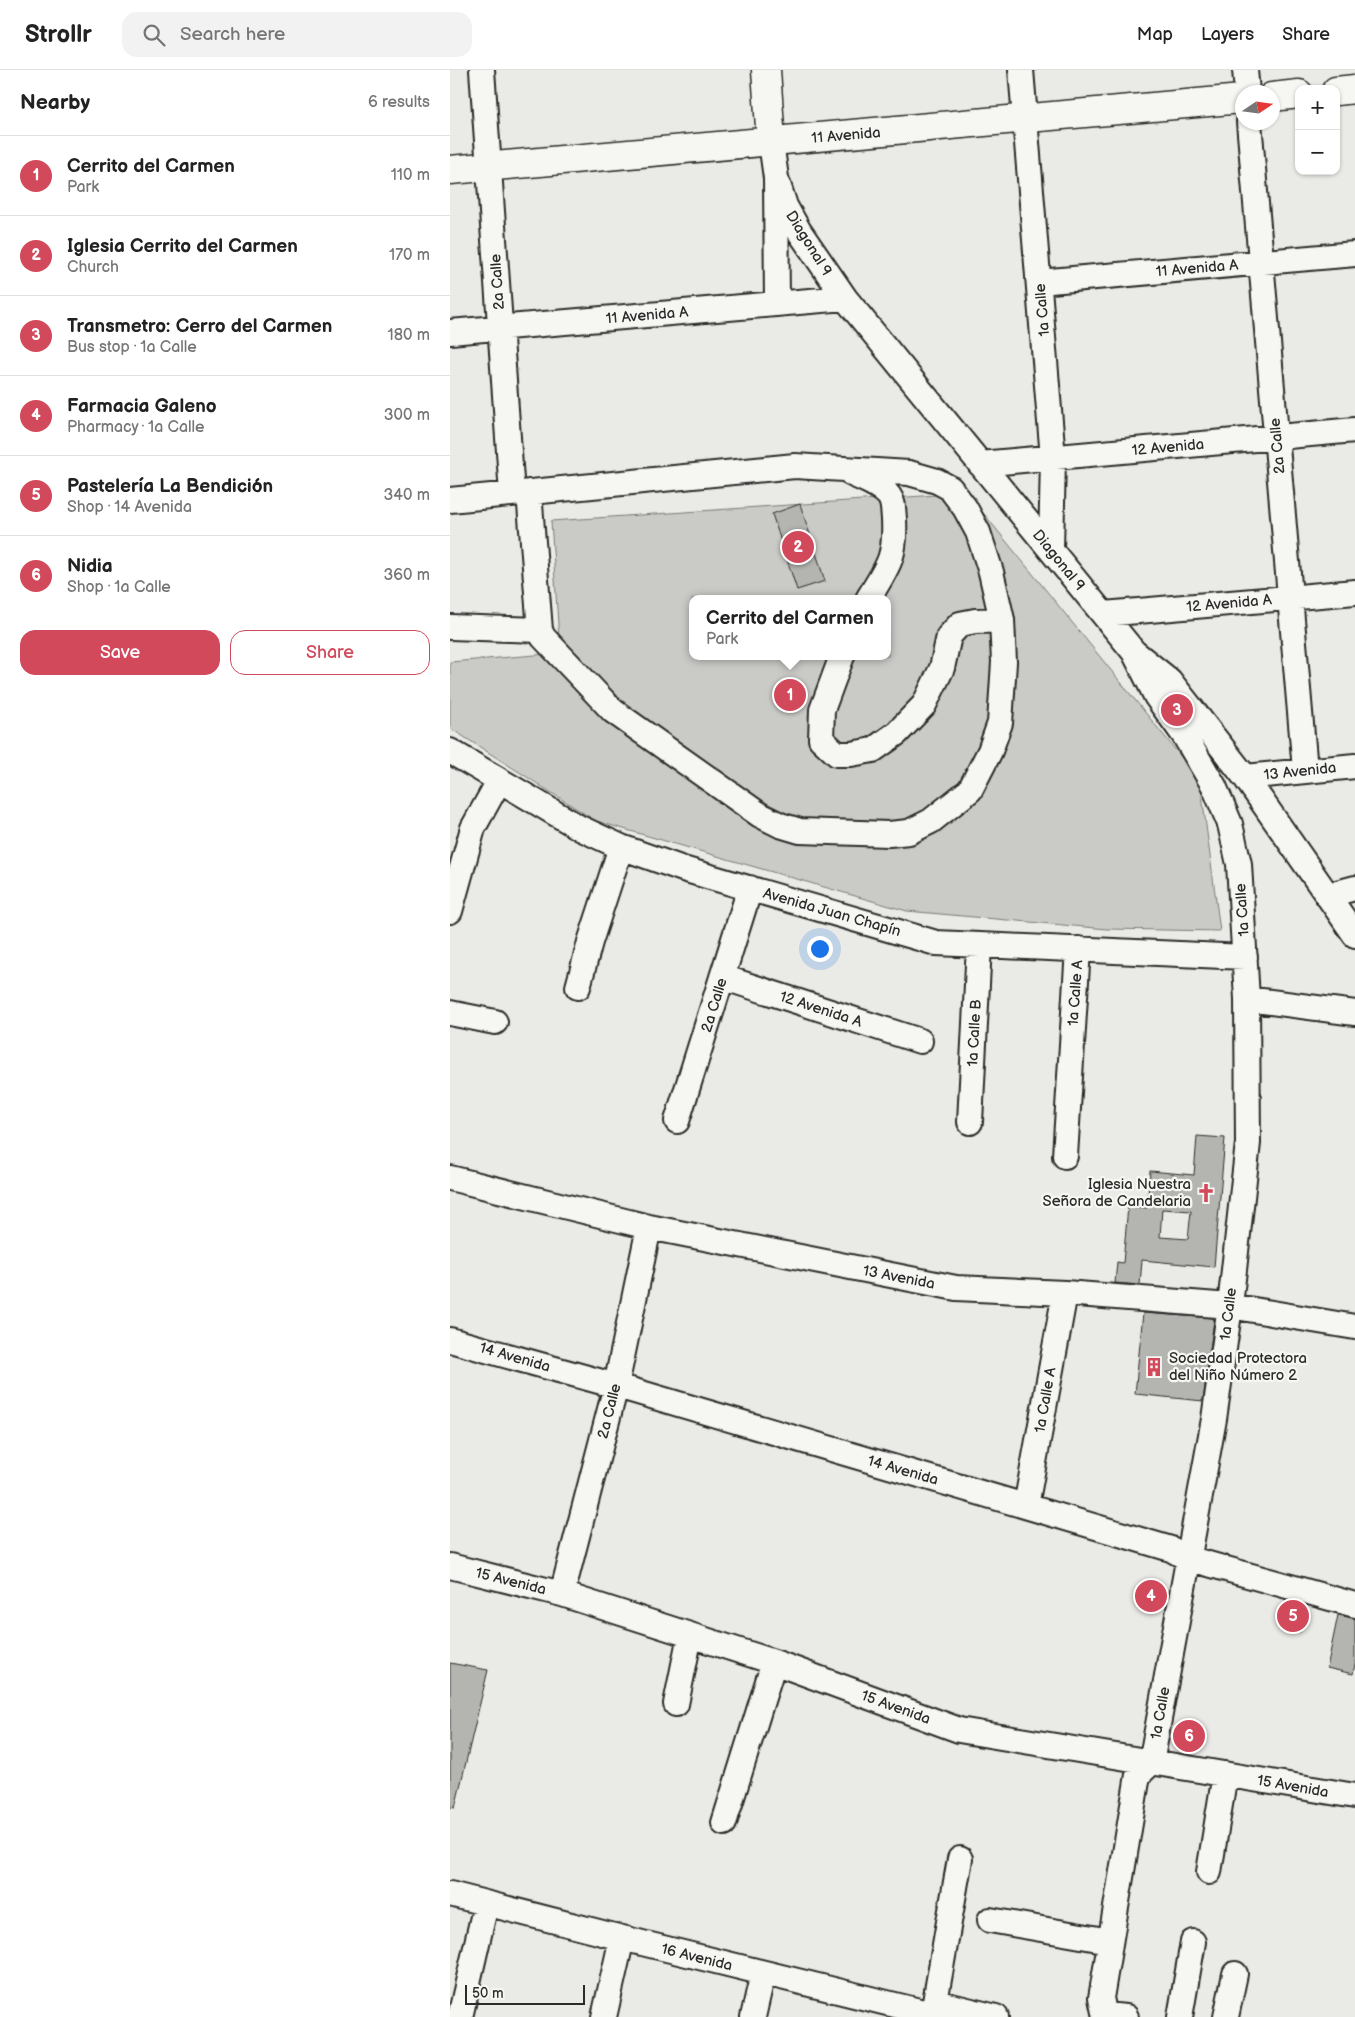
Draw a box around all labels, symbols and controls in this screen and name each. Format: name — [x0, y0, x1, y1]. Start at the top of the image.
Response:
search box — [122, 12, 472, 57]
text: Strollr — [25, 20, 92, 49]
icon: search — [140, 21, 168, 49]
text: Search here — [180, 23, 285, 46]
text: Map — [1137, 24, 1173, 45]
text: Layers — [1201, 24, 1254, 45]
text: Share — [1282, 24, 1330, 45]
north arrow — [1235, 85, 1280, 130]
map controls — [1295, 85, 1340, 175]
button: + — [1295, 85, 1340, 130]
text: Nearby — [20, 90, 90, 115]
text: 6 results — [368, 93, 430, 112]
street label: 11 Avenida — [811, 123, 881, 148]
button: − — [1295, 130, 1340, 175]
text: Cerrito del Carmen — [67, 155, 235, 178]
text: 1 — [33, 166, 39, 185]
text: 110 m — [391, 166, 430, 185]
text: Park — [67, 178, 99, 197]
street label: Diagonal 9 — [781, 207, 836, 279]
text: Iglesia Cerrito del Carmen — [67, 235, 298, 258]
text: 2 — [31, 246, 41, 265]
text: 170 m — [389, 246, 430, 265]
street label: 2a Calle — [486, 253, 509, 311]
street label: 11 Avenida A — [1155, 255, 1240, 282]
text: Church — [67, 258, 119, 277]
street label: 1a Calle — [1031, 283, 1054, 337]
street label: 11 Avenida A — [605, 302, 690, 329]
text: Transmetro: Cerro del Carmen — [67, 315, 332, 338]
text: 3 — [31, 326, 41, 345]
text: 180 m — [388, 326, 430, 345]
text: Bus stop · 1a Calle — [67, 338, 197, 357]
text: Farmacia Galeno — [67, 395, 217, 418]
text: 4 — [31, 406, 41, 425]
text: 300 m — [384, 406, 430, 425]
street label: 2a Calle — [1266, 417, 1289, 475]
text: Pharmacy · 1a Calle — [67, 418, 205, 437]
street label: 12 Avenida — [1131, 435, 1205, 460]
text: Pastelería La Bendición — [67, 475, 273, 498]
text: 5 — [31, 486, 41, 505]
text: 340 m — [383, 486, 430, 505]
text: Shop · 14 Avenida — [67, 498, 192, 517]
street label: Diagonal 9 — [1028, 526, 1089, 595]
pin: 2 — [782, 528, 814, 566]
text: Nidia — [67, 555, 113, 578]
text: 6 — [31, 566, 41, 585]
text: 360 m — [383, 566, 430, 585]
text: Shop · 1a Calle — [67, 578, 171, 597]
street label: 12 Avenida A — [1186, 590, 1273, 617]
popup — [689, 595, 891, 660]
text: Cerrito del Carmen — [706, 607, 874, 630]
button: Save — [20, 630, 220, 675]
button: Share — [230, 630, 430, 675]
text: Park — [706, 630, 738, 649]
pin: 1 — [774, 676, 806, 714]
pin: 3 — [1161, 691, 1193, 729]
street label: 13 Avenida — [1263, 758, 1337, 785]
street label: 1a Calle — [1231, 883, 1254, 937]
street label: Avenida Juan Chapín — [761, 884, 903, 941]
your location — [807, 936, 833, 962]
street label: 1a Calle A — [1064, 959, 1087, 1027]
street label: 2a Calle — [697, 975, 732, 1035]
street label: 12 Avenida A — [777, 987, 865, 1032]
street label: 1a Calle B — [963, 999, 986, 1067]
place label: Iglesia Nuestra Señora de Candelaria — [1043, 1175, 1191, 1211]
church icon: Iglesia Nuestra Señora de Candelaria — [1195, 1182, 1217, 1204]
street label: 13 Avenida — [861, 1261, 936, 1294]
street label: 1a Calle — [1216, 1287, 1241, 1342]
street label: 14 Avenida — [477, 1338, 552, 1377]
place label: Sociedad Protectora del Niño Número 2 — [1169, 1349, 1307, 1385]
building icon: Sociedad Protectora del Niño Número 2 — [1143, 1356, 1165, 1378]
street label: 1a Calle A — [1030, 1365, 1061, 1434]
street label: 2a Calle — [593, 1382, 626, 1441]
street label: 14 Avenida — [865, 1451, 940, 1490]
street label: 15 Avenida — [474, 1564, 548, 1599]
pin: 4 — [1135, 1577, 1167, 1615]
pin: 5 — [1277, 1597, 1309, 1635]
street label: 1a Calle — [1147, 1685, 1174, 1741]
street label: 15 Avenida — [859, 1686, 933, 1729]
pin: 6 — [1173, 1717, 1205, 1755]
street label: 15 Avenida — [1256, 1771, 1330, 1802]
street label: 16 Avenida — [659, 1939, 734, 1976]
scale bar — [465, 1982, 585, 2005]
text: 50 m — [472, 1985, 504, 2002]

